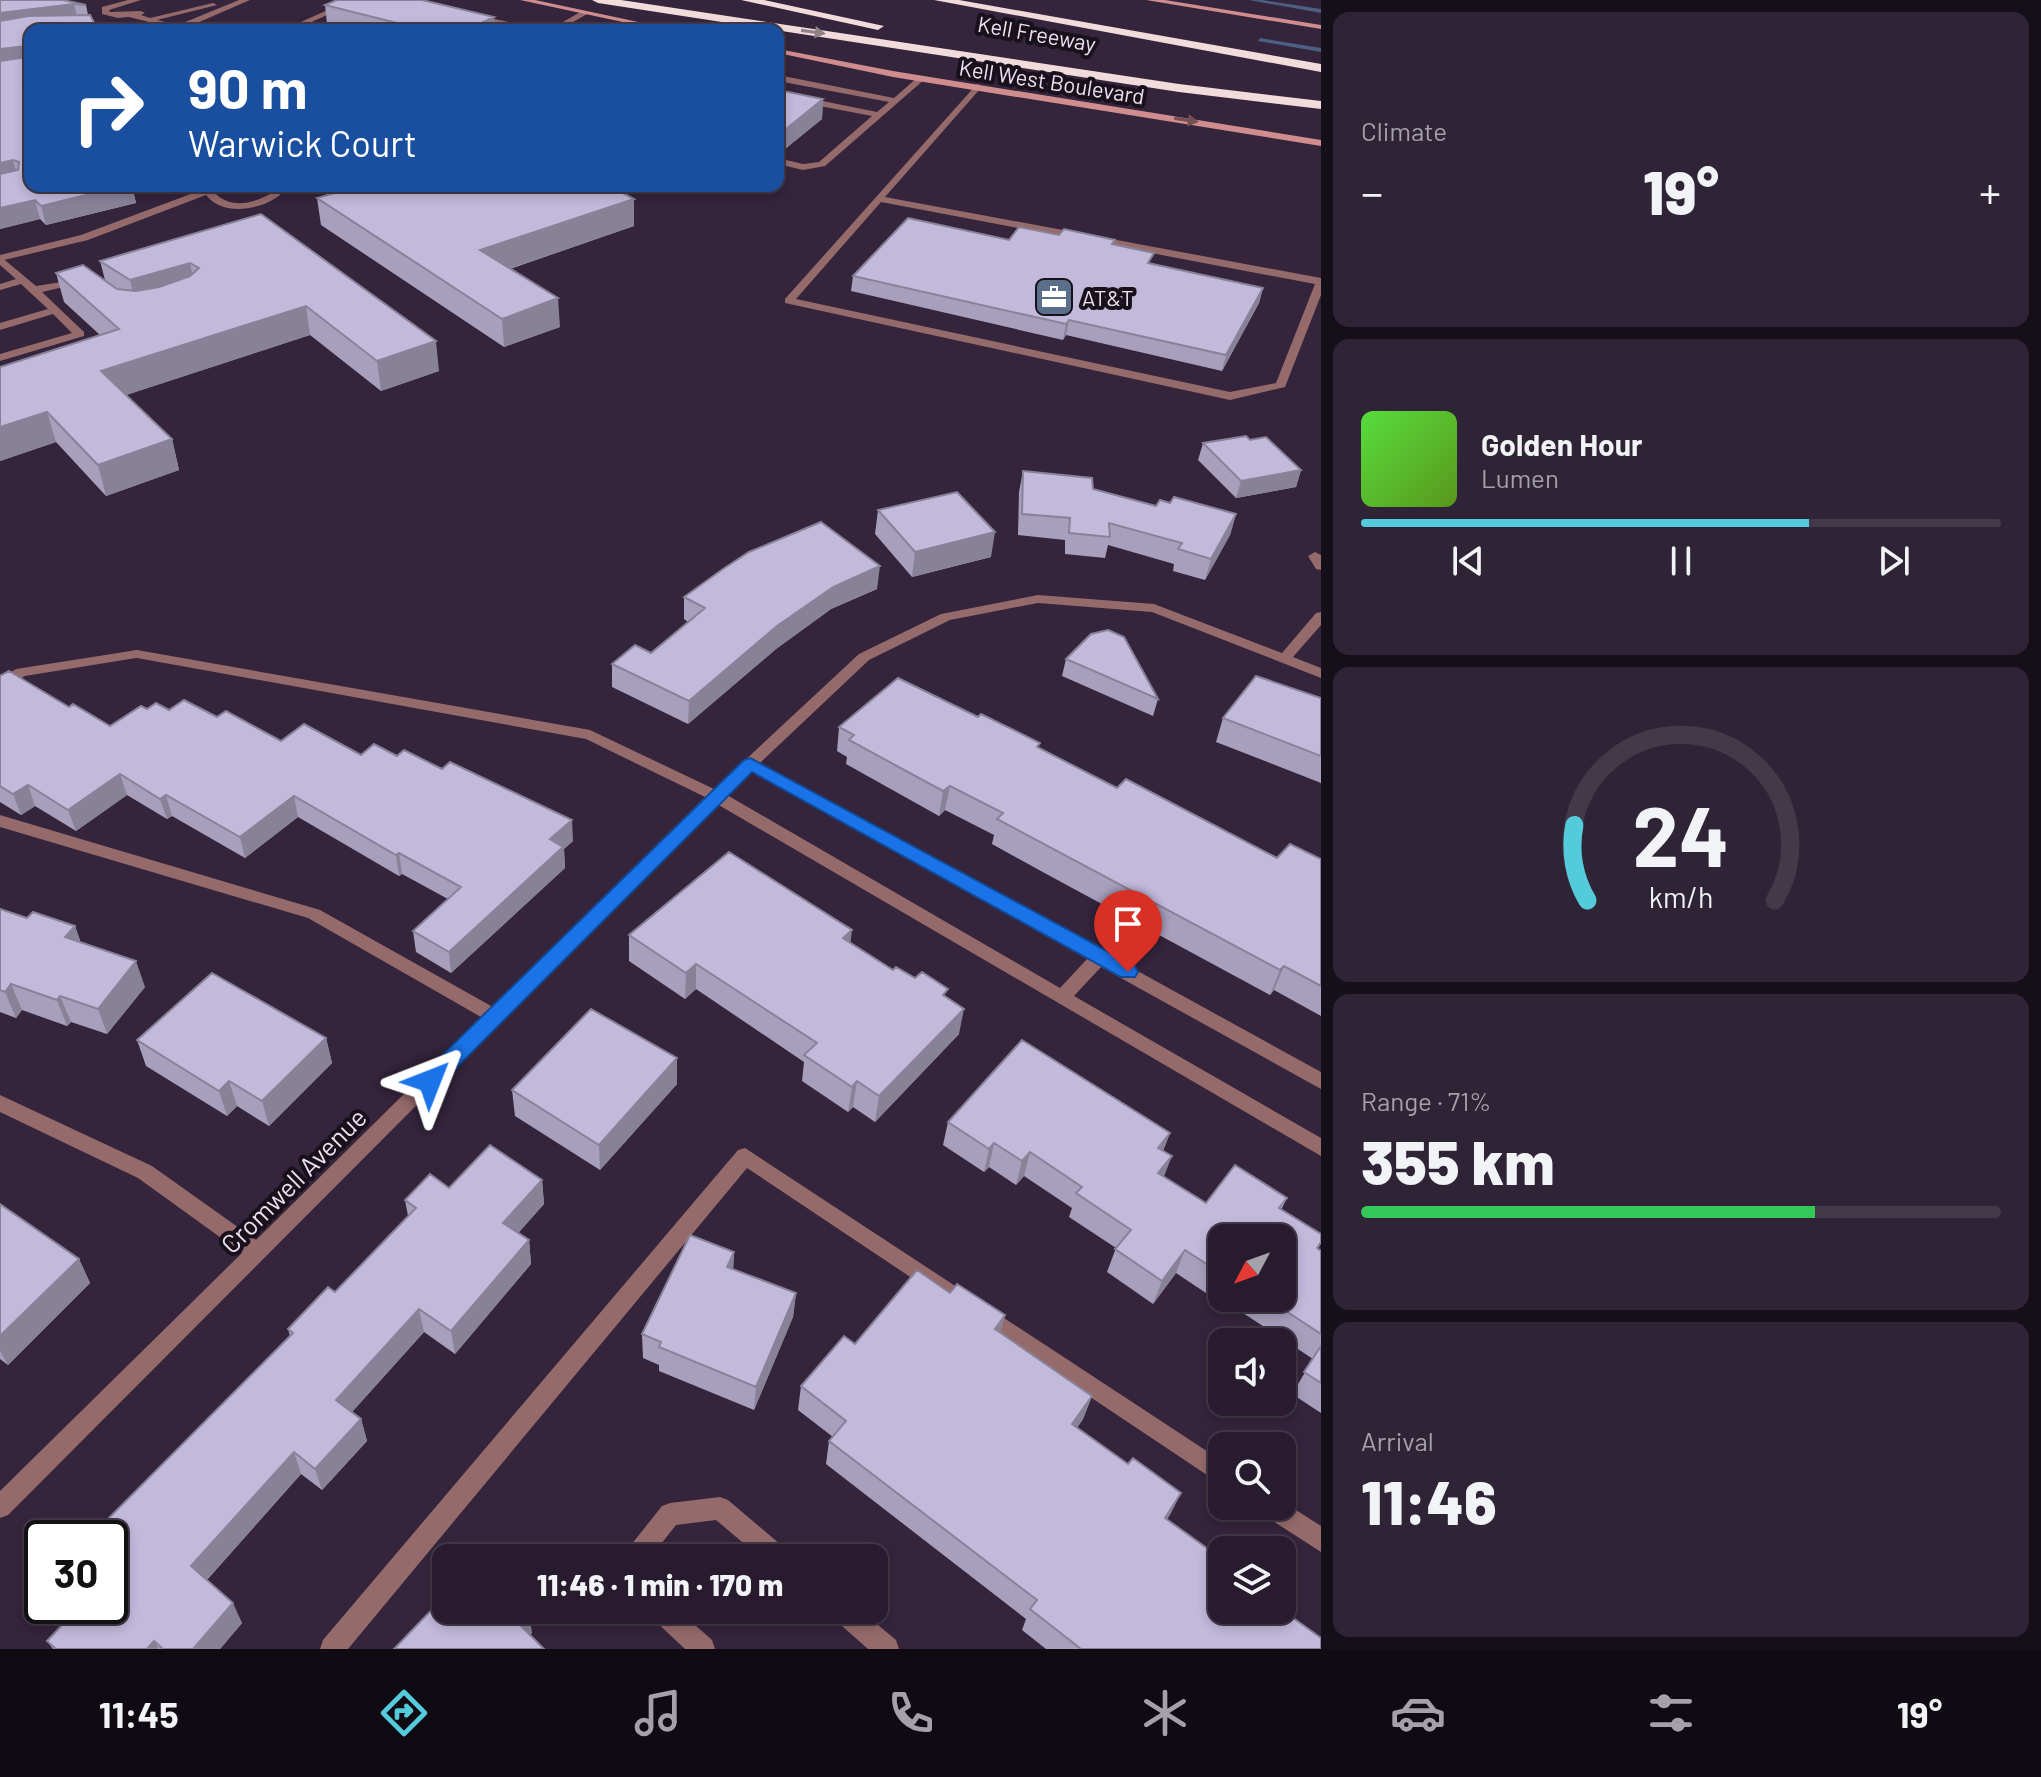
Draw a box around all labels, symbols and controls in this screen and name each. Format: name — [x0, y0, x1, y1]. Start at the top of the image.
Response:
street label: Kell Freeway — [976, 10, 1098, 56]
one-way arrow — [801, 26, 826, 39]
text: 90 m — [188, 53, 308, 120]
street label: Kell West Boulevard — [957, 53, 1147, 109]
icon: right — [56, 56, 160, 160]
one-way arrow — [1174, 115, 1199, 127]
text: Climate — [1361, 115, 1447, 146]
text: Warwick Court — [188, 121, 417, 164]
text: 19° — [1643, 155, 1719, 227]
text: − — [1361, 165, 1383, 218]
text: + — [1979, 165, 2001, 218]
office icon: AT&T — [1033, 276, 1075, 318]
place label: AT&T — [1082, 284, 1133, 310]
text: Golden Hour — [1481, 426, 1643, 462]
text: Lumen — [1481, 462, 1559, 493]
icon: previous — [1446, 539, 1490, 583]
icon: pause — [1659, 539, 1703, 583]
icon: next — [1872, 539, 1916, 583]
text: 24 — [1633, 783, 1729, 883]
text: km/h — [1649, 879, 1713, 914]
pin — [1094, 890, 1162, 972]
icon: arrive — [1106, 902, 1150, 946]
position arrow — [388, 1039, 472, 1123]
text: Range · 71% — [1361, 1085, 1491, 1116]
street label: Cromwell Avenue — [214, 1101, 372, 1259]
text: 355 km — [1361, 1125, 1555, 1197]
north arrow — [1208, 1224, 1296, 1312]
map controls — [1208, 1224, 1296, 1624]
button: sound — [1208, 1328, 1296, 1416]
text: Arrival — [1361, 1425, 1434, 1456]
button: search — [1208, 1432, 1296, 1520]
text: 11:46 — [1361, 1465, 1497, 1537]
speed limit sign: 30 — [24, 1520, 128, 1624]
button: layers — [1208, 1536, 1296, 1624]
text: 11:46 · 1 min · 170 m — [537, 1566, 783, 1602]
icon: directions — [376, 1685, 432, 1741]
icon: music — [630, 1685, 686, 1741]
icon: phone — [883, 1685, 939, 1741]
icon: climate — [1137, 1685, 1193, 1741]
icon: car — [1390, 1685, 1446, 1741]
icon: filters — [1643, 1685, 1699, 1741]
text: 11:45 — [99, 1692, 179, 1735]
text: 19° — [1897, 1692, 1942, 1735]

